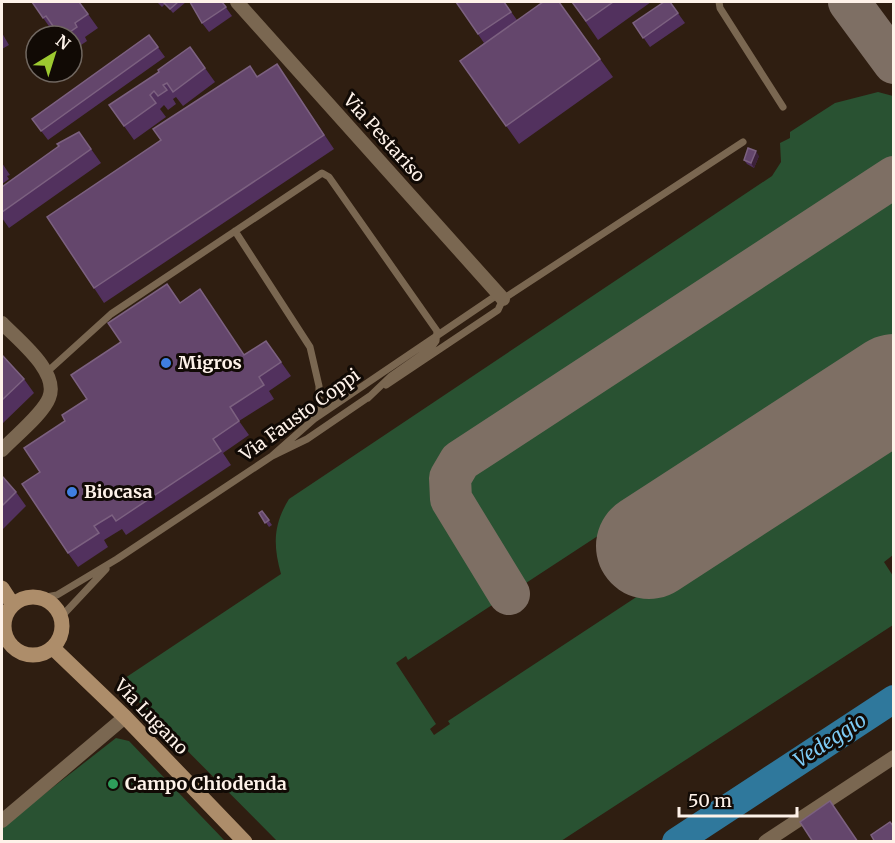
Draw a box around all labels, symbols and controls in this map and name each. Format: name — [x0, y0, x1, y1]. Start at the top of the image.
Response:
north arrow — [24, 24, 84, 84]
text: N — [52, 30, 75, 54]
street label: Via Pestariso — [338, 88, 430, 187]
place label: Migros — [178, 351, 242, 374]
marker: Migros — [159, 356, 173, 370]
street label: Via Fausto Coppi — [234, 363, 364, 466]
place label: Biocasa — [84, 480, 153, 503]
marker: Biocasa — [65, 485, 79, 499]
street label: Via Lugano — [109, 673, 193, 759]
water label: Vedeggio — [789, 707, 871, 772]
place label: Campo Chiodenda — [125, 772, 287, 795]
marker: Campo Chiodenda — [106, 777, 120, 791]
scale bar — [679, 780, 798, 818]
text: 50 m — [688, 789, 732, 812]

